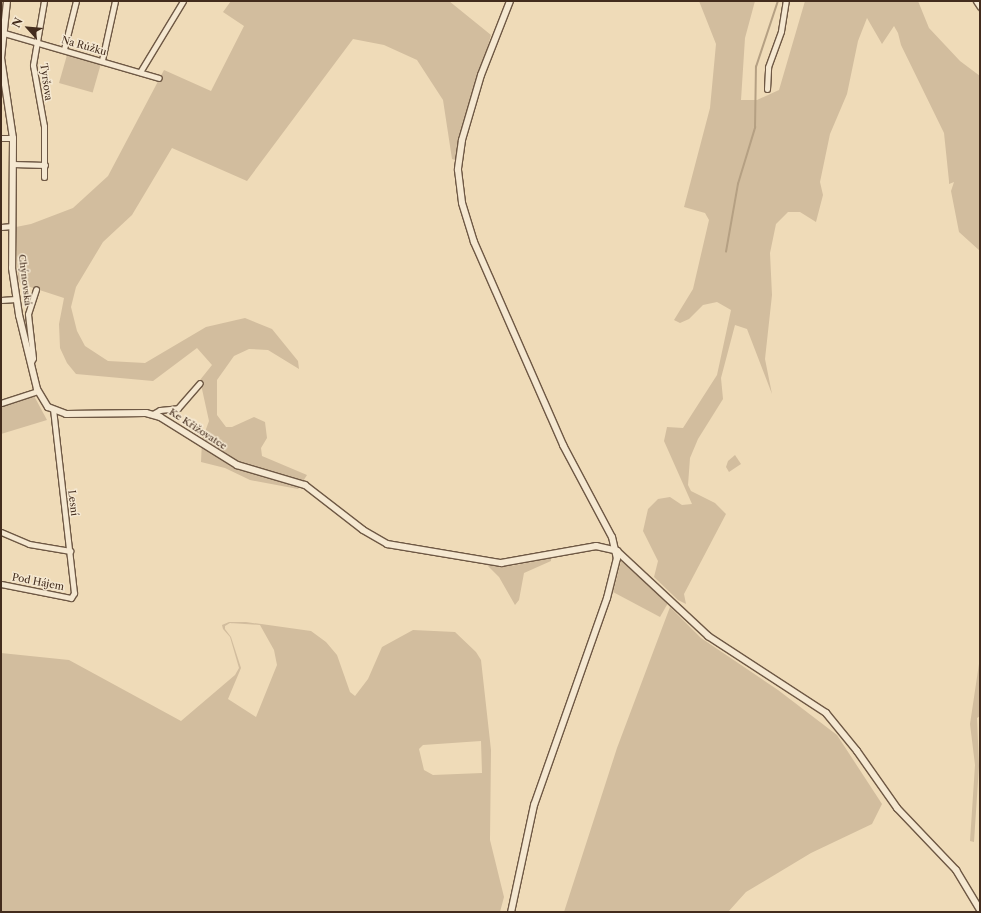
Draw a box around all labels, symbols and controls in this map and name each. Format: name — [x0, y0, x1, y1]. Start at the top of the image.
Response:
north arrow — [8, 8, 48, 48]
text: N — [9, 15, 26, 30]
street label: Na Růžku — [60, 34, 108, 58]
street label: Tyršova — [37, 63, 55, 101]
street label: Chýnovská — [16, 254, 34, 306]
street label: Ke Křižovatce — [167, 406, 229, 452]
street label: Lesní — [65, 489, 81, 517]
street label: Pod Hájem — [11, 571, 65, 593]

